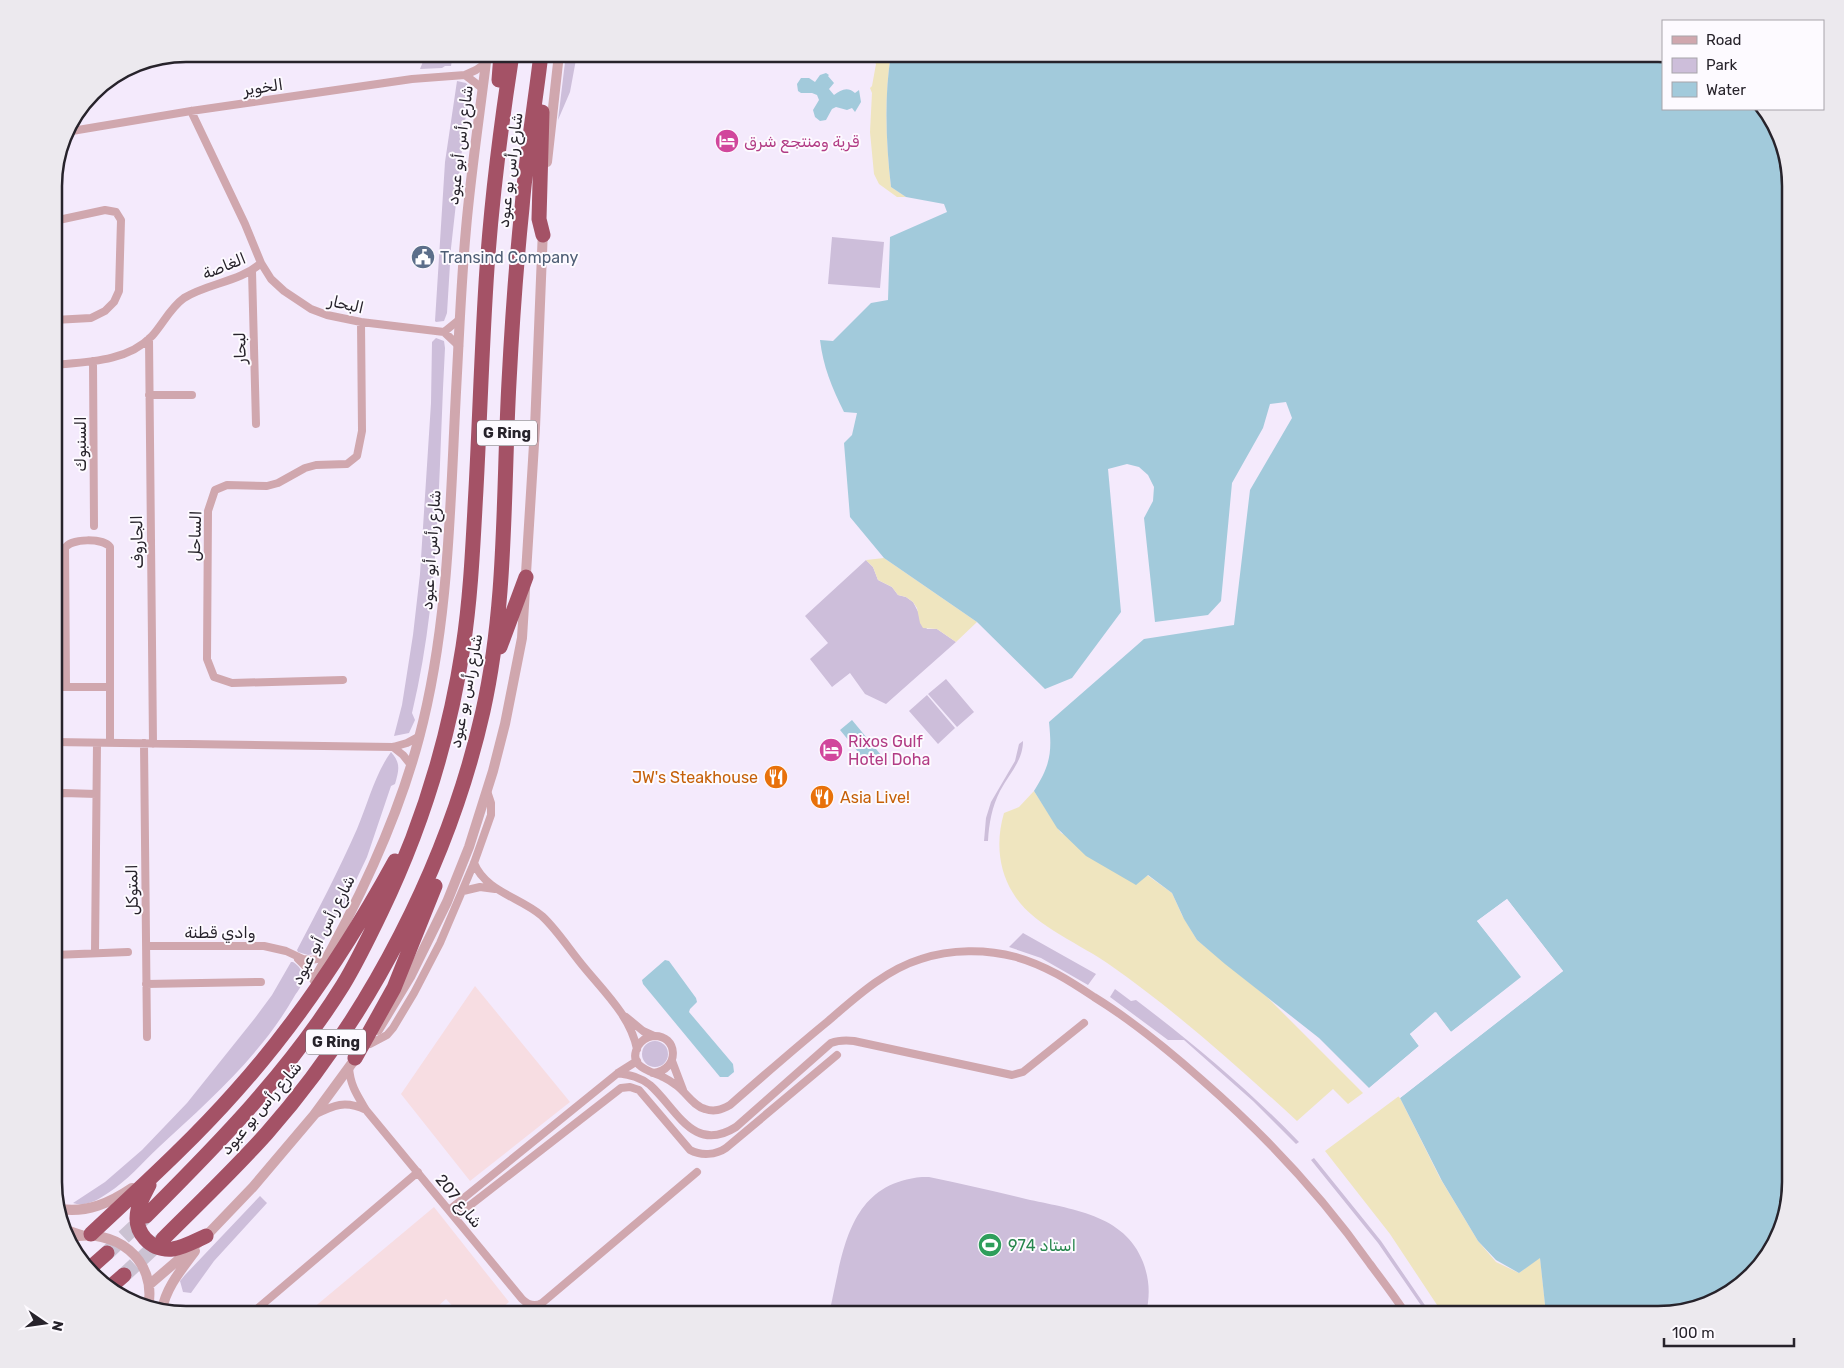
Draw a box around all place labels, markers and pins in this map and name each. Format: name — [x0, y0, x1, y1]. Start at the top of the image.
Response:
hotel icon: قرية ومنتجع شرق — [714, 128, 740, 154]
place label: قرية ومنتجع شرق — [744, 132, 860, 153]
public building icon: Transind Company — [410, 244, 436, 270]
place label: Transind Company — [440, 248, 578, 267]
place label: Rixos Gulf Hotel Doha — [848, 732, 930, 769]
hotel icon: Rixos Gulf Hotel Doha — [818, 737, 844, 763]
restaurant icon: JW's Steakhouse — [763, 764, 789, 790]
place label: JW's Steakhouse — [632, 768, 758, 787]
restaurant icon: Asia Live! — [809, 784, 835, 810]
place label: Asia Live! — [840, 788, 910, 807]
sports icon: استاد 974 — [977, 1232, 1003, 1258]
place label: استاد 974 — [1008, 1236, 1076, 1255]

